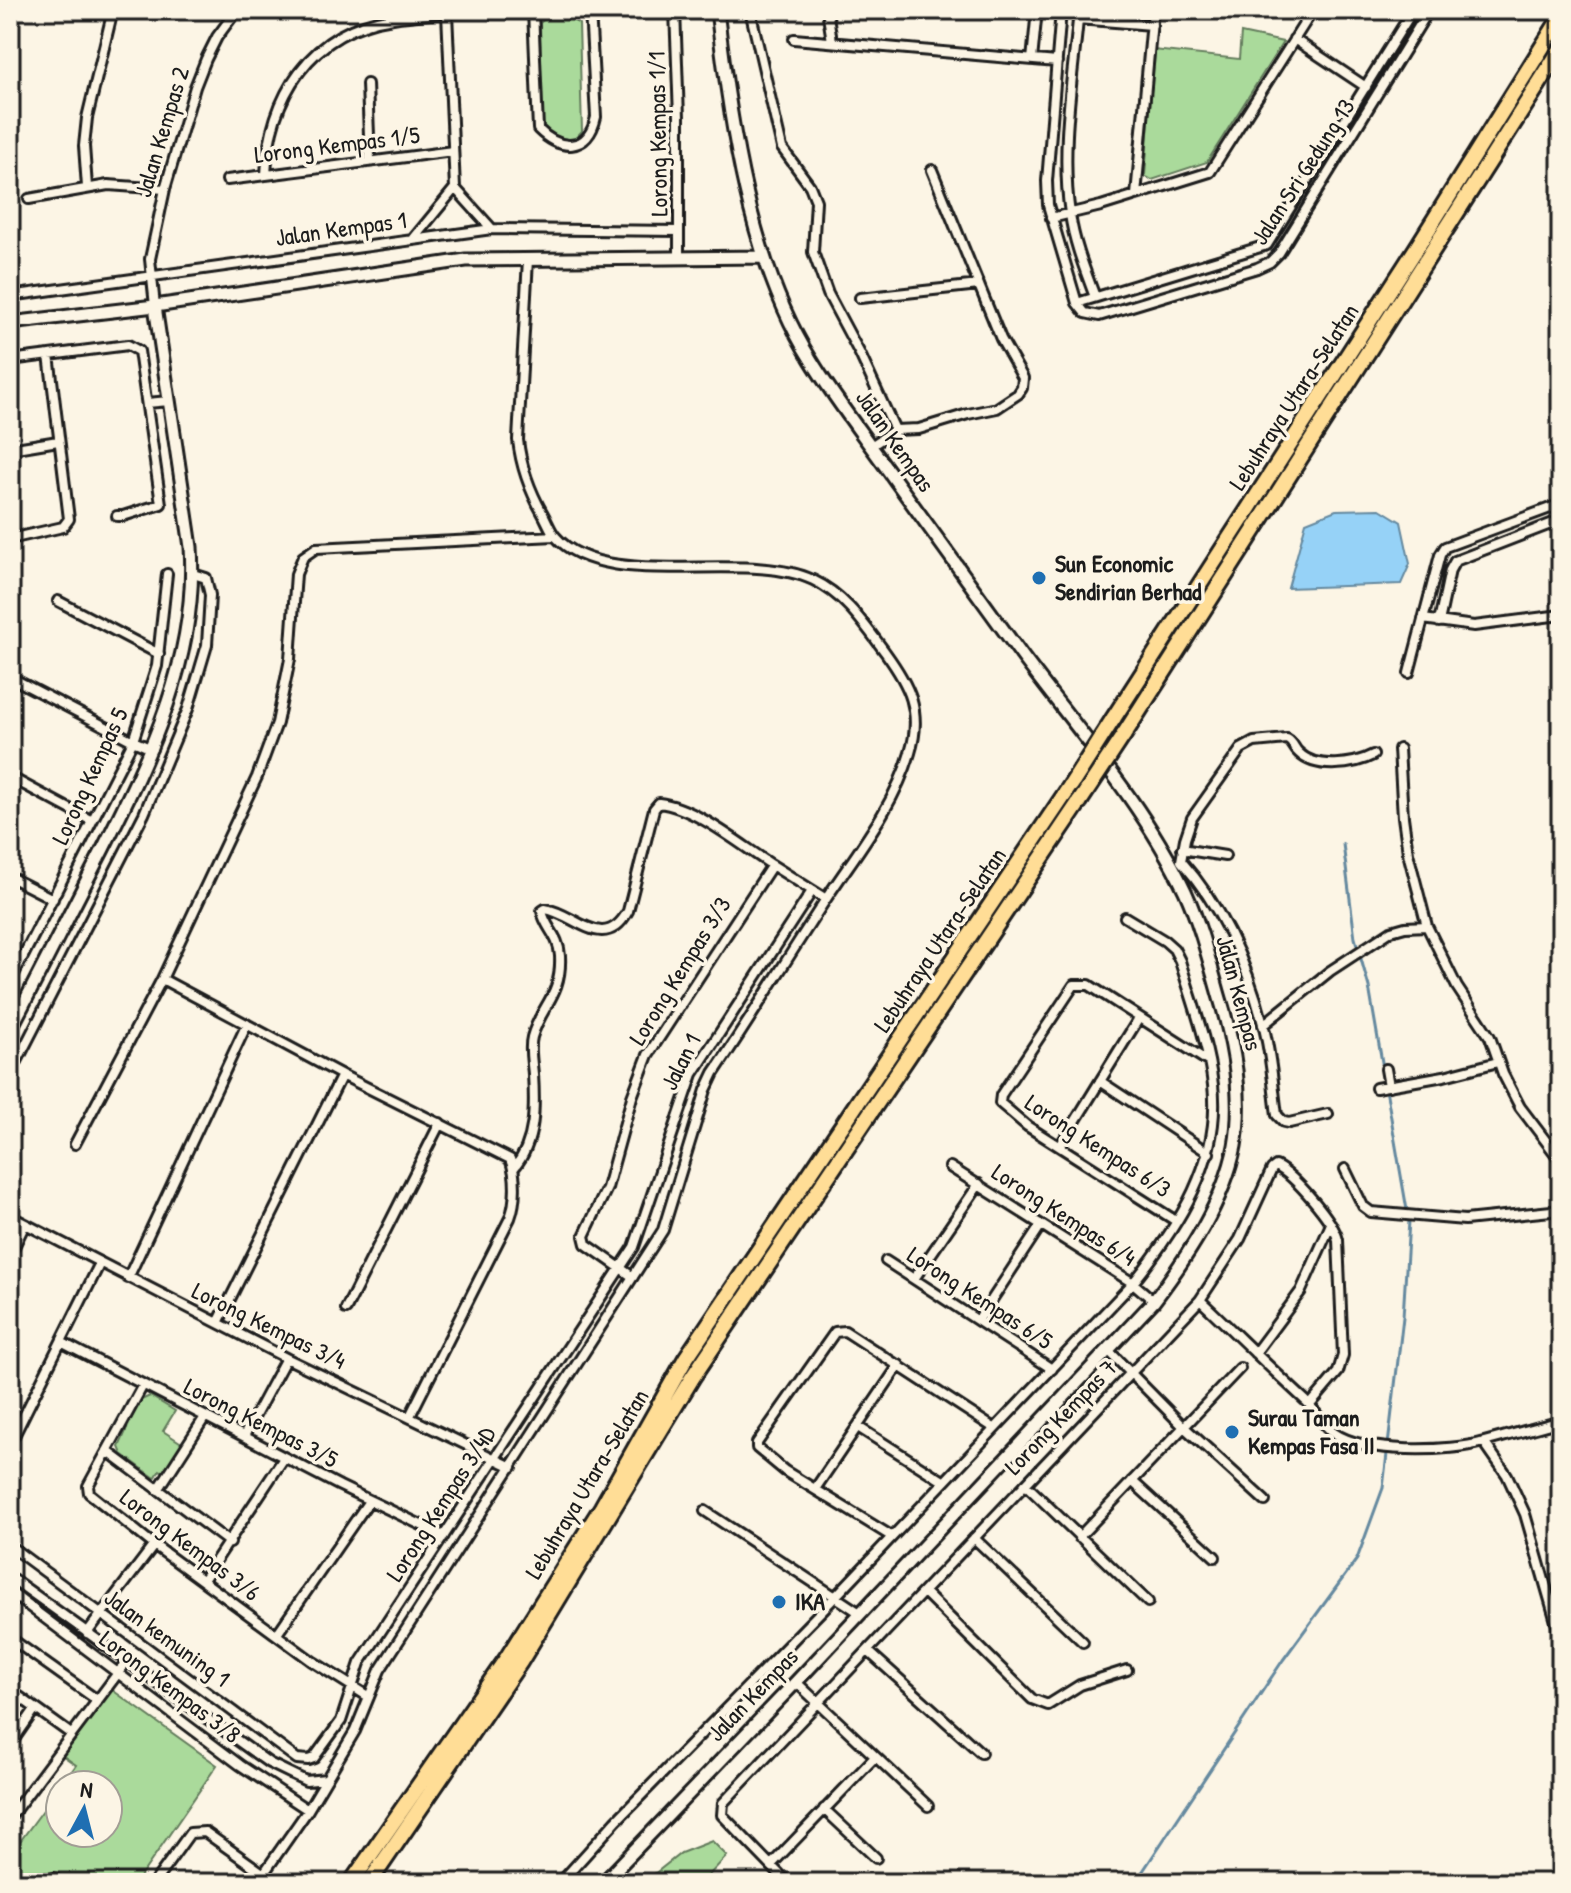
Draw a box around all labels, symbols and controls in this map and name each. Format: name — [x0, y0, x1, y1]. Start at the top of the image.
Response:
street label: Lorong Kempas 1/1 — [640, 51, 674, 217]
street label: Jalan Kempas 2 — [126, 63, 196, 201]
street label: Jalan Sri Gedung 13 — [1243, 92, 1361, 251]
street label: Lorong Kempas 1/5 — [252, 118, 421, 170]
street label: Jalan Kempas 1 — [273, 203, 408, 253]
street label: Lebuhraya Utara–Selatan — [1221, 297, 1365, 496]
street label: Jalan Kempas — [849, 383, 943, 498]
place label: Sun Economic Sendirian Berhad — [1055, 547, 1202, 607]
marker: Sun Economic Sendirian Berhad — [1030, 569, 1048, 587]
street label: Lorong Kempas 5 — [43, 702, 135, 849]
street label: Lebuhraya Utara–Selatan — [865, 841, 1013, 1038]
street label: Lorong Kempas 3/3 — [621, 890, 738, 1051]
street label: Jalan Kempas — [1209, 932, 1271, 1054]
street label: Jalan 1 — [652, 1028, 708, 1095]
street label: Lorong Kempas 6/3 — [1019, 1086, 1178, 1204]
street label: Lorong Kempas 6/4 — [986, 1155, 1143, 1273]
street label: Lorong Kempas 6/5 — [902, 1238, 1059, 1356]
street label: Lorong Kempas 3/4 — [187, 1274, 352, 1376]
street label: Lorong Kempas 7 — [997, 1351, 1124, 1481]
street label: Lorong Kempas 3/5 — [179, 1370, 344, 1475]
street label: Lebuhraya Utara–Selatan — [517, 1383, 656, 1584]
place label: Surau Taman Kempas Fasa II — [1248, 1401, 1375, 1462]
street label: Lorong Kempas 3/4D — [378, 1419, 503, 1587]
marker: Surau Taman Kempas Fasa II — [1223, 1423, 1241, 1441]
street label: Lorong Kempas 3/6 — [114, 1481, 267, 1608]
street label: Jalan kemuning 1 — [98, 1581, 237, 1694]
place label: IKA — [795, 1585, 825, 1617]
marker: IKA — [770, 1593, 788, 1611]
street label: Lorong Kempas 3/8 — [94, 1623, 248, 1750]
street label: Jalan Kempas — [700, 1641, 805, 1748]
north arrow — [44, 1769, 124, 1849]
text: N — [79, 1774, 94, 1805]

